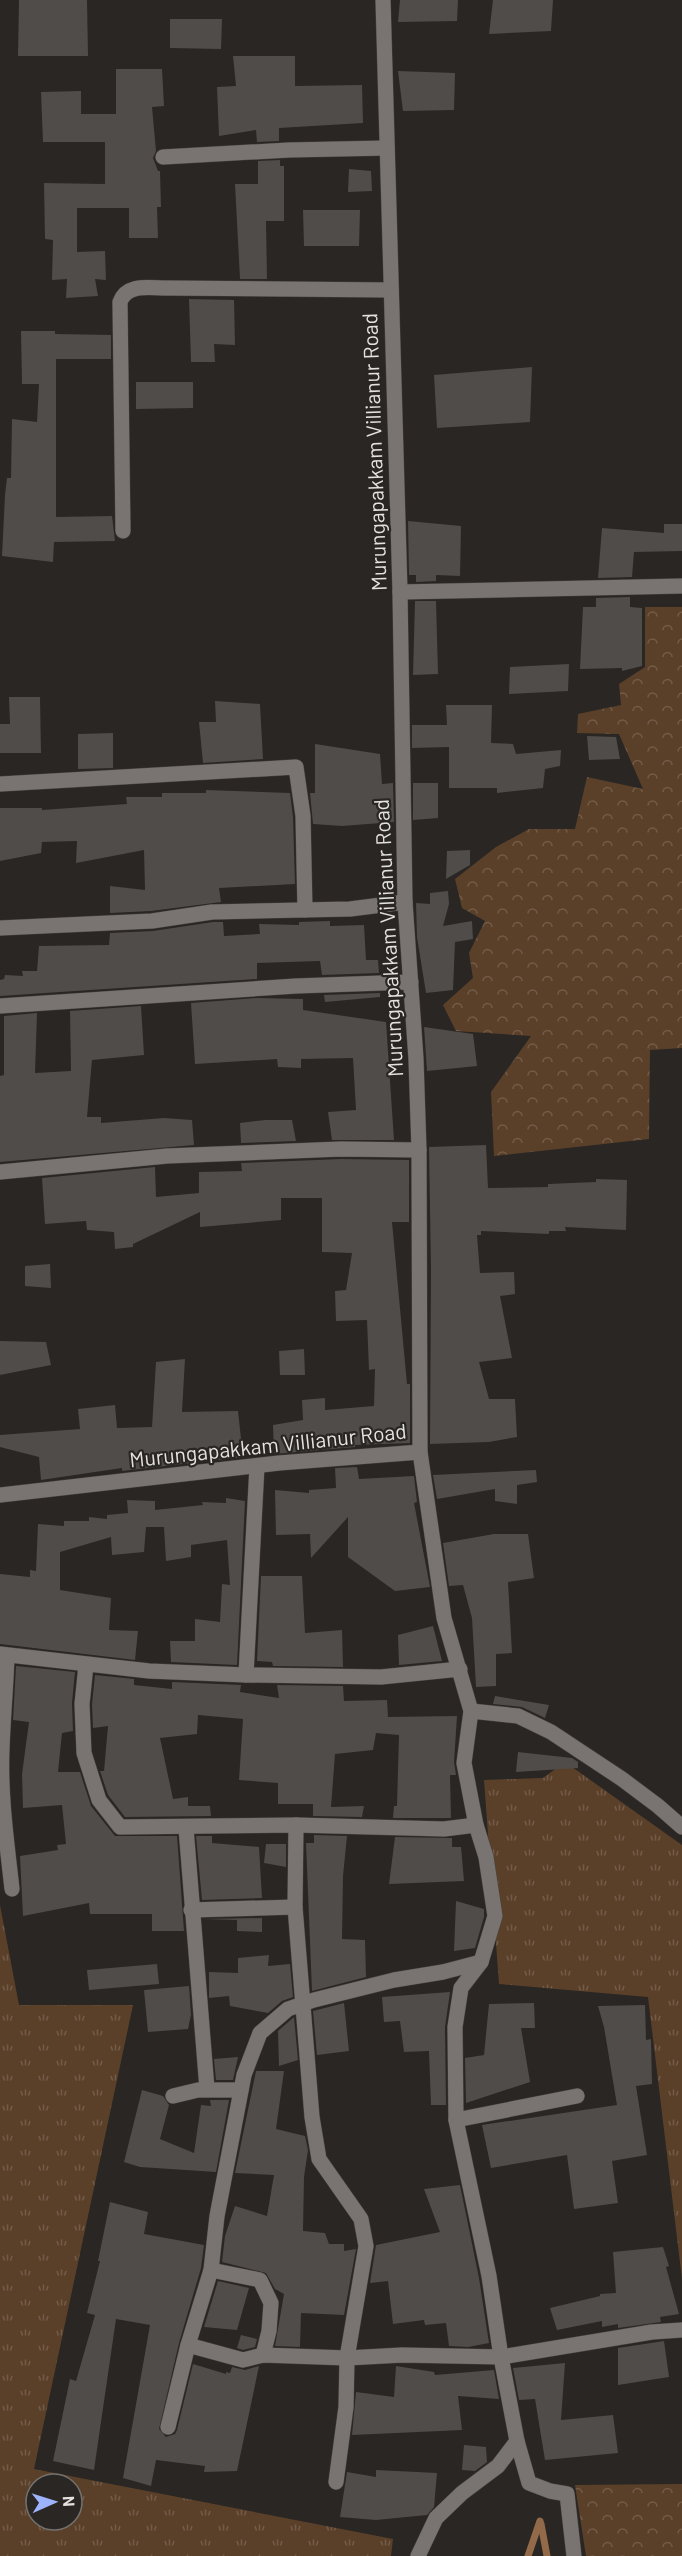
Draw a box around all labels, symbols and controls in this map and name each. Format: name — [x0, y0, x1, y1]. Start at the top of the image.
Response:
street label: Murungapakkam Villianur Road — [356, 313, 391, 592]
street label: Murungapakkam Villianur Road — [368, 798, 407, 1078]
street label: Murungapakkam Villianur Road — [128, 1418, 408, 1471]
north arrow — [24, 2472, 84, 2532]
text: N — [60, 2495, 79, 2507]

